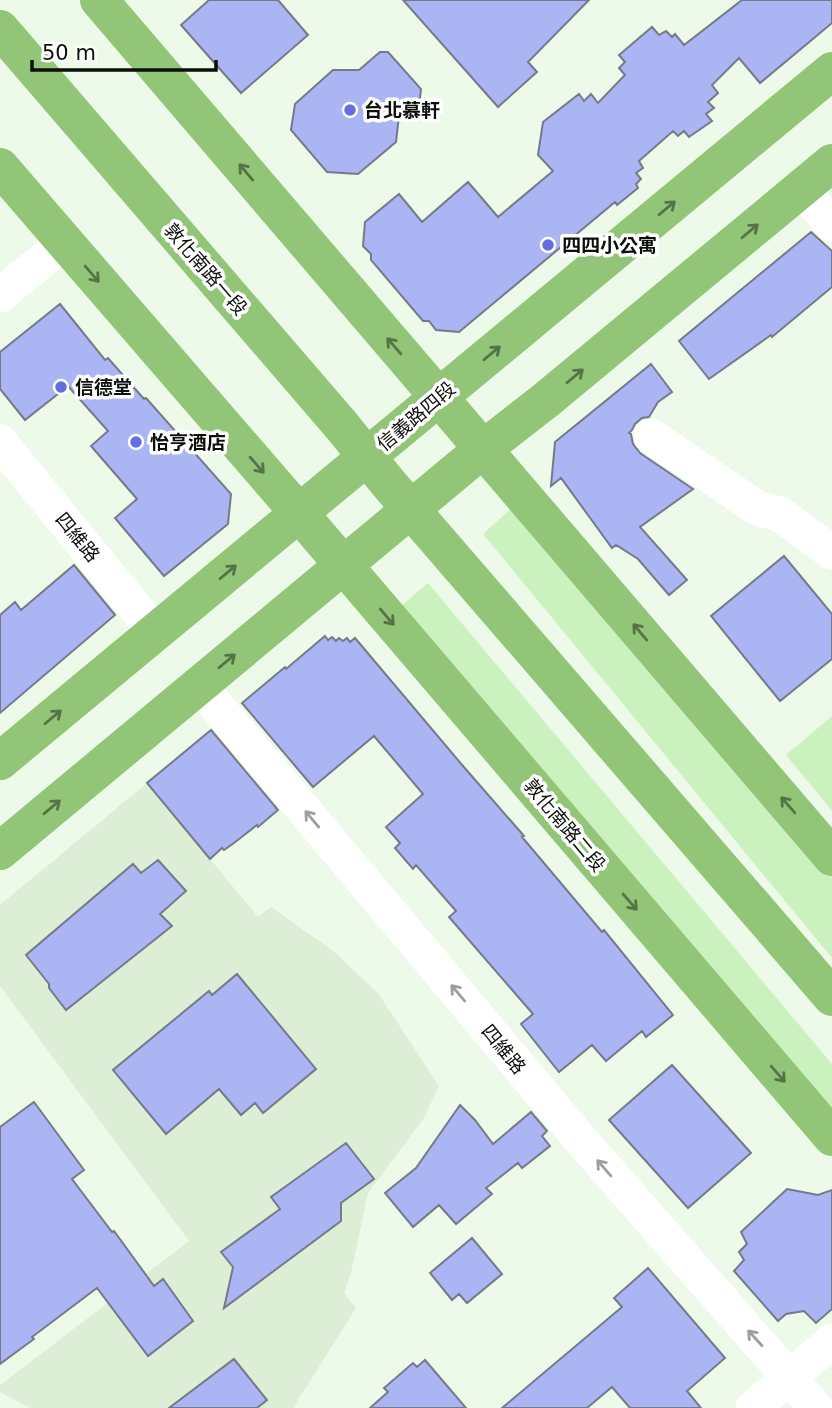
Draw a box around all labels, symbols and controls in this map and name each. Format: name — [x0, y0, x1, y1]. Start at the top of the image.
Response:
scale bar — [32, 28, 215, 72]
text: 50 m — [42, 41, 96, 65]
place label: 台北慕軒 — [364, 99, 440, 121]
marker: 台北慕軒 — [342, 102, 358, 118]
one-way arrow — [238, 164, 254, 182]
one-way arrow — [657, 200, 675, 216]
street label: 敦化南路一段 — [160, 219, 252, 319]
one-way arrow — [741, 223, 759, 239]
place label: 四四小公寓 — [562, 234, 657, 256]
marker: 四四小公寓 — [540, 237, 556, 253]
one-way arrow — [84, 265, 100, 283]
one-way arrow — [386, 337, 402, 355]
one-way arrow — [482, 346, 500, 361]
one-way arrow — [566, 368, 584, 384]
place label: 信德堂 — [75, 376, 132, 398]
street label: 信義路四段 — [373, 377, 459, 455]
marker: 信德堂 — [53, 379, 69, 395]
place label: 怡亨酒店 — [150, 431, 226, 453]
marker: 怡亨酒店 — [128, 434, 144, 450]
one-way arrow — [249, 456, 265, 474]
street label: 四維路 — [52, 508, 104, 566]
one-way arrow — [218, 564, 236, 580]
one-way arrow — [379, 607, 395, 625]
one-way arrow — [632, 624, 648, 642]
one-way arrow — [218, 654, 236, 669]
one-way arrow — [43, 709, 61, 725]
street label: 敦化南路二段 — [520, 774, 610, 876]
one-way arrow — [780, 797, 796, 815]
one-way arrow — [43, 799, 61, 815]
one-way arrow — [304, 811, 320, 829]
one-way arrow — [622, 892, 638, 910]
one-way arrow — [450, 985, 466, 1003]
street label: 四維路 — [478, 1020, 530, 1078]
one-way arrow — [770, 1065, 786, 1083]
one-way arrow — [596, 1159, 612, 1177]
one-way arrow — [746, 1330, 763, 1347]

